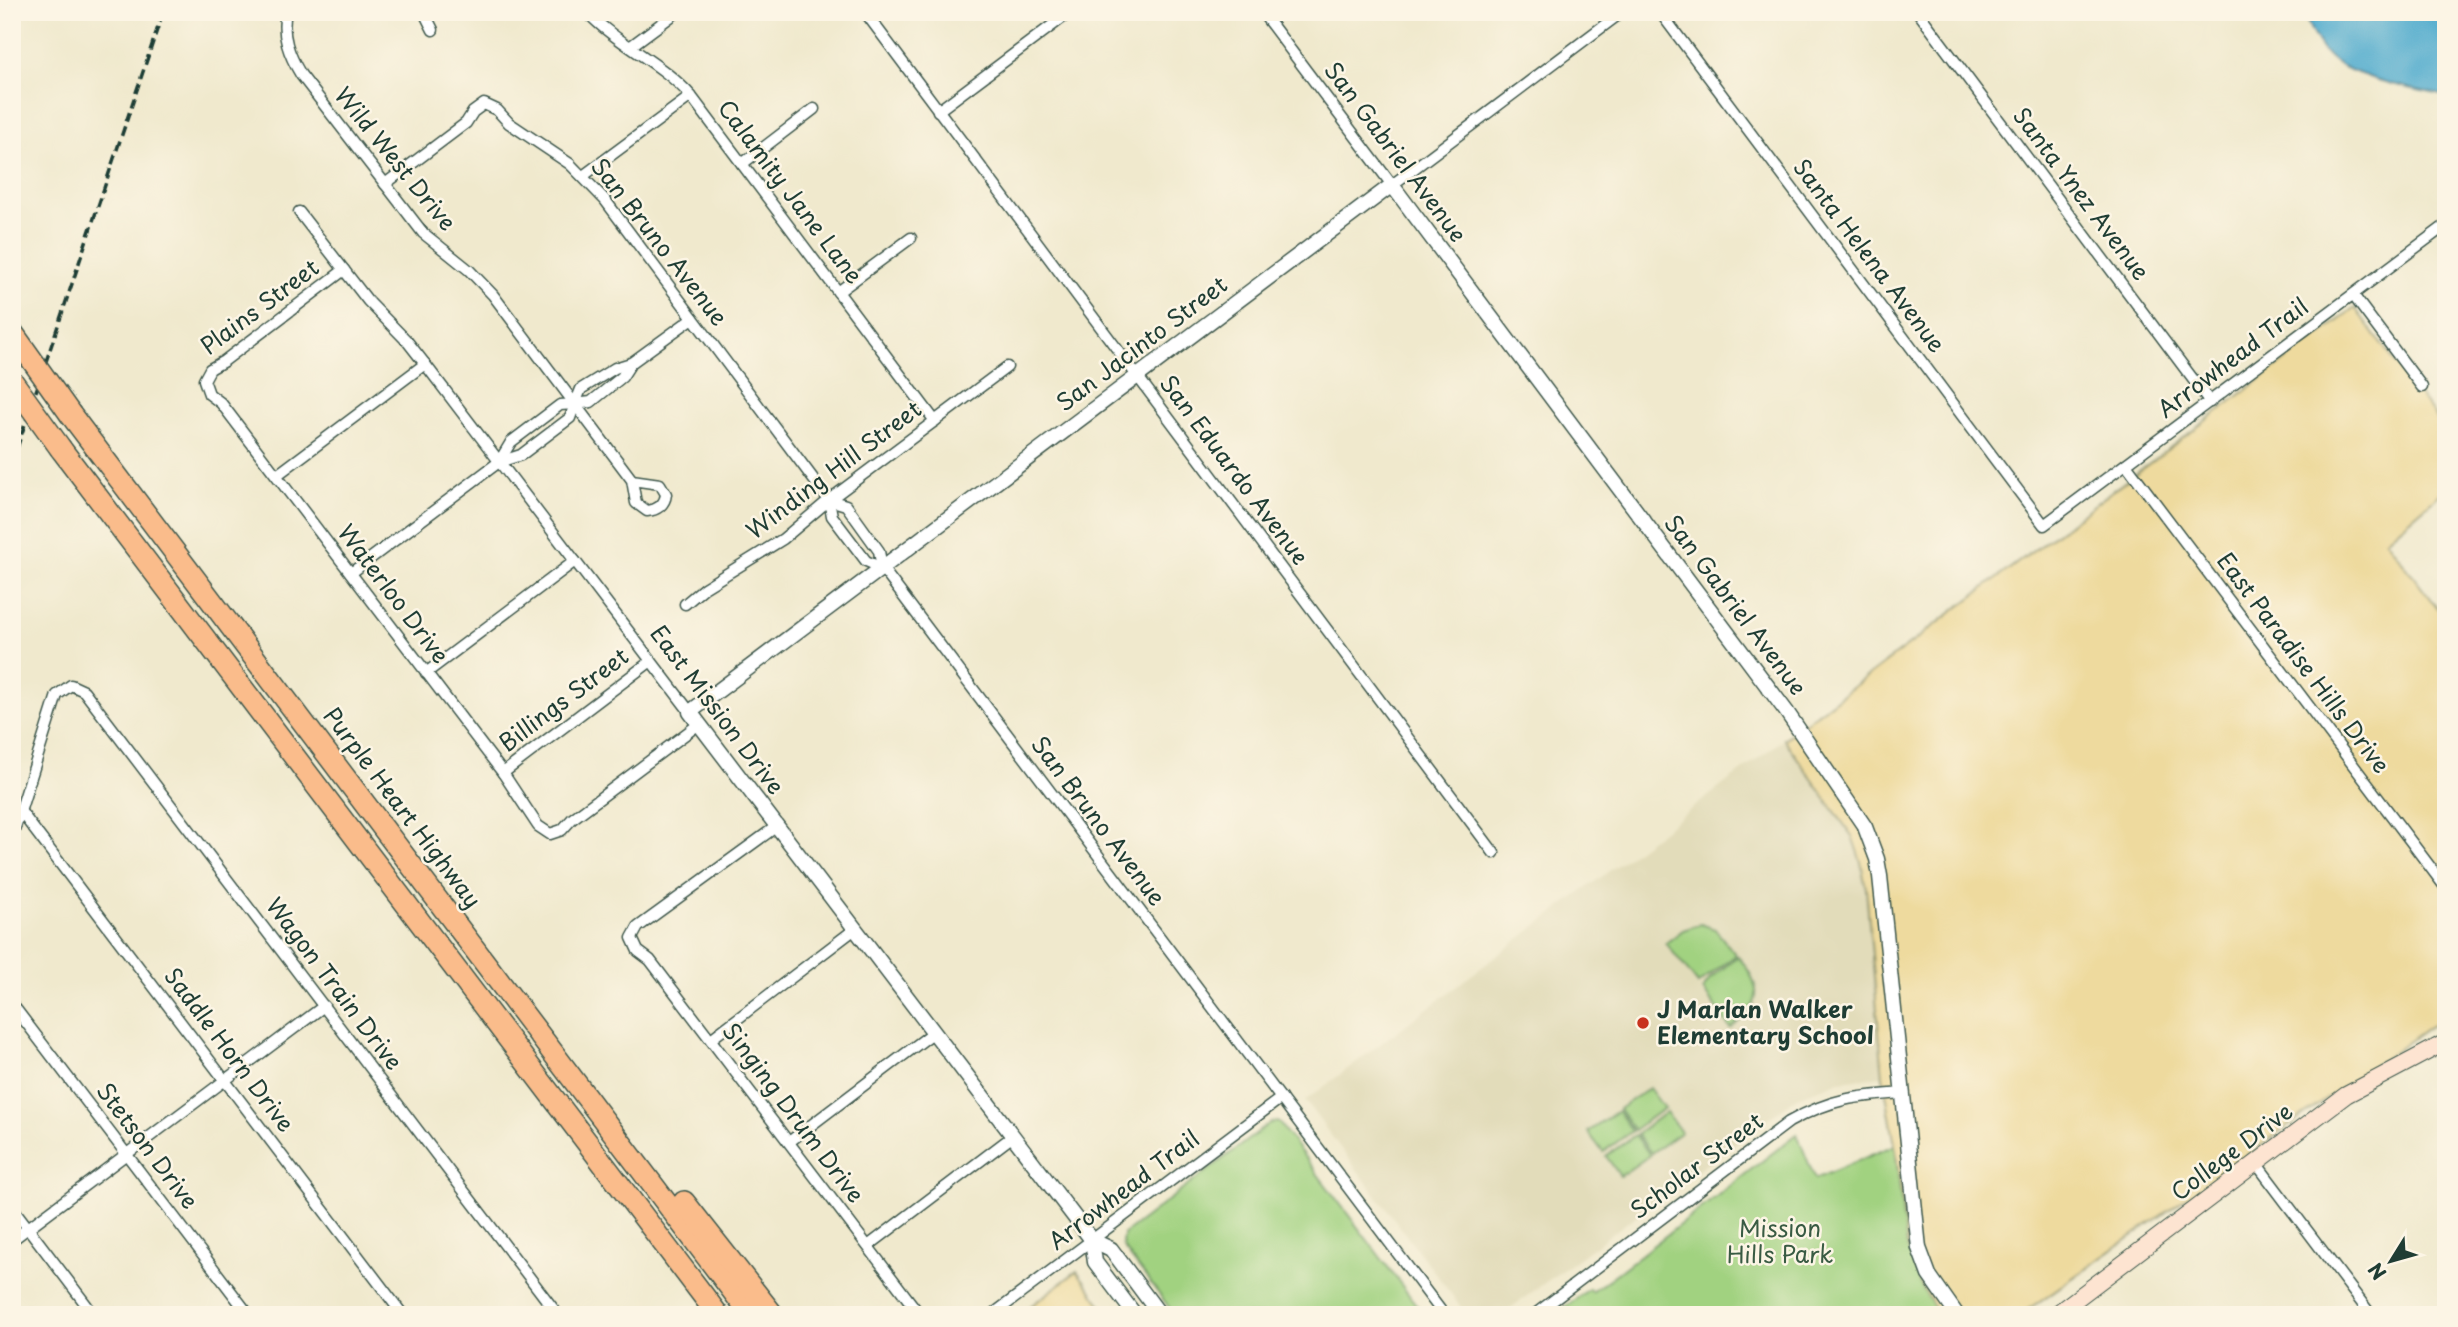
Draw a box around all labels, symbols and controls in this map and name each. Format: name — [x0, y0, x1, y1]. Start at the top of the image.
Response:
street label: San Gabriel Avenue — [1317, 54, 1476, 249]
street label: Wild West Drive — [327, 78, 465, 238]
street label: Calamity Jane Lane — [710, 91, 872, 291]
street label: Santa Ynez Avenue — [2005, 99, 2159, 287]
street label: San Bruno Avenue — [583, 150, 737, 333]
street label: Santa Helena Avenue — [1785, 151, 1955, 359]
street label: Plains Street — [192, 250, 326, 362]
street label: San Jacinto Street — [1048, 267, 1234, 419]
street label: Arrowhead Trail — [2149, 288, 2315, 425]
street label: San Eduardo Avenue — [1152, 367, 1318, 571]
street label: Winding Hill Street — [738, 391, 928, 547]
street label: San Gabriel Avenue — [1657, 507, 1816, 702]
street label: Waterloo Drive — [330, 516, 458, 670]
street label: East Paradise Hills Drive — [2209, 544, 2399, 780]
street label: East Mission Drive — [643, 617, 794, 801]
street label: Billings Street — [491, 638, 635, 759]
street label: Purple Heart Highway — [316, 699, 491, 915]
street label: San Bruno Avenue — [1024, 728, 1175, 912]
street label: Wagon Train Drive — [258, 889, 412, 1077]
street label: Saddle Horn Drive — [157, 959, 304, 1139]
place label: J Marlan Walker Elementary School — [1657, 991, 1874, 1052]
street label: Singing Drum Drive — [715, 1015, 874, 1210]
marker: J Marlan Walker Elementary School — [1635, 1015, 1651, 1031]
street label: Stetson Drive — [89, 1074, 208, 1216]
street label: College Drive — [2163, 1093, 2299, 1208]
street label: Scholar Street — [1622, 1103, 1770, 1227]
street label: Arrowhead Trail — [1040, 1120, 1206, 1257]
park label: Mission Hills Park — [1727, 1210, 1833, 1271]
north arrow — [2356, 1226, 2426, 1296]
text: N — [2361, 1257, 2392, 1286]

